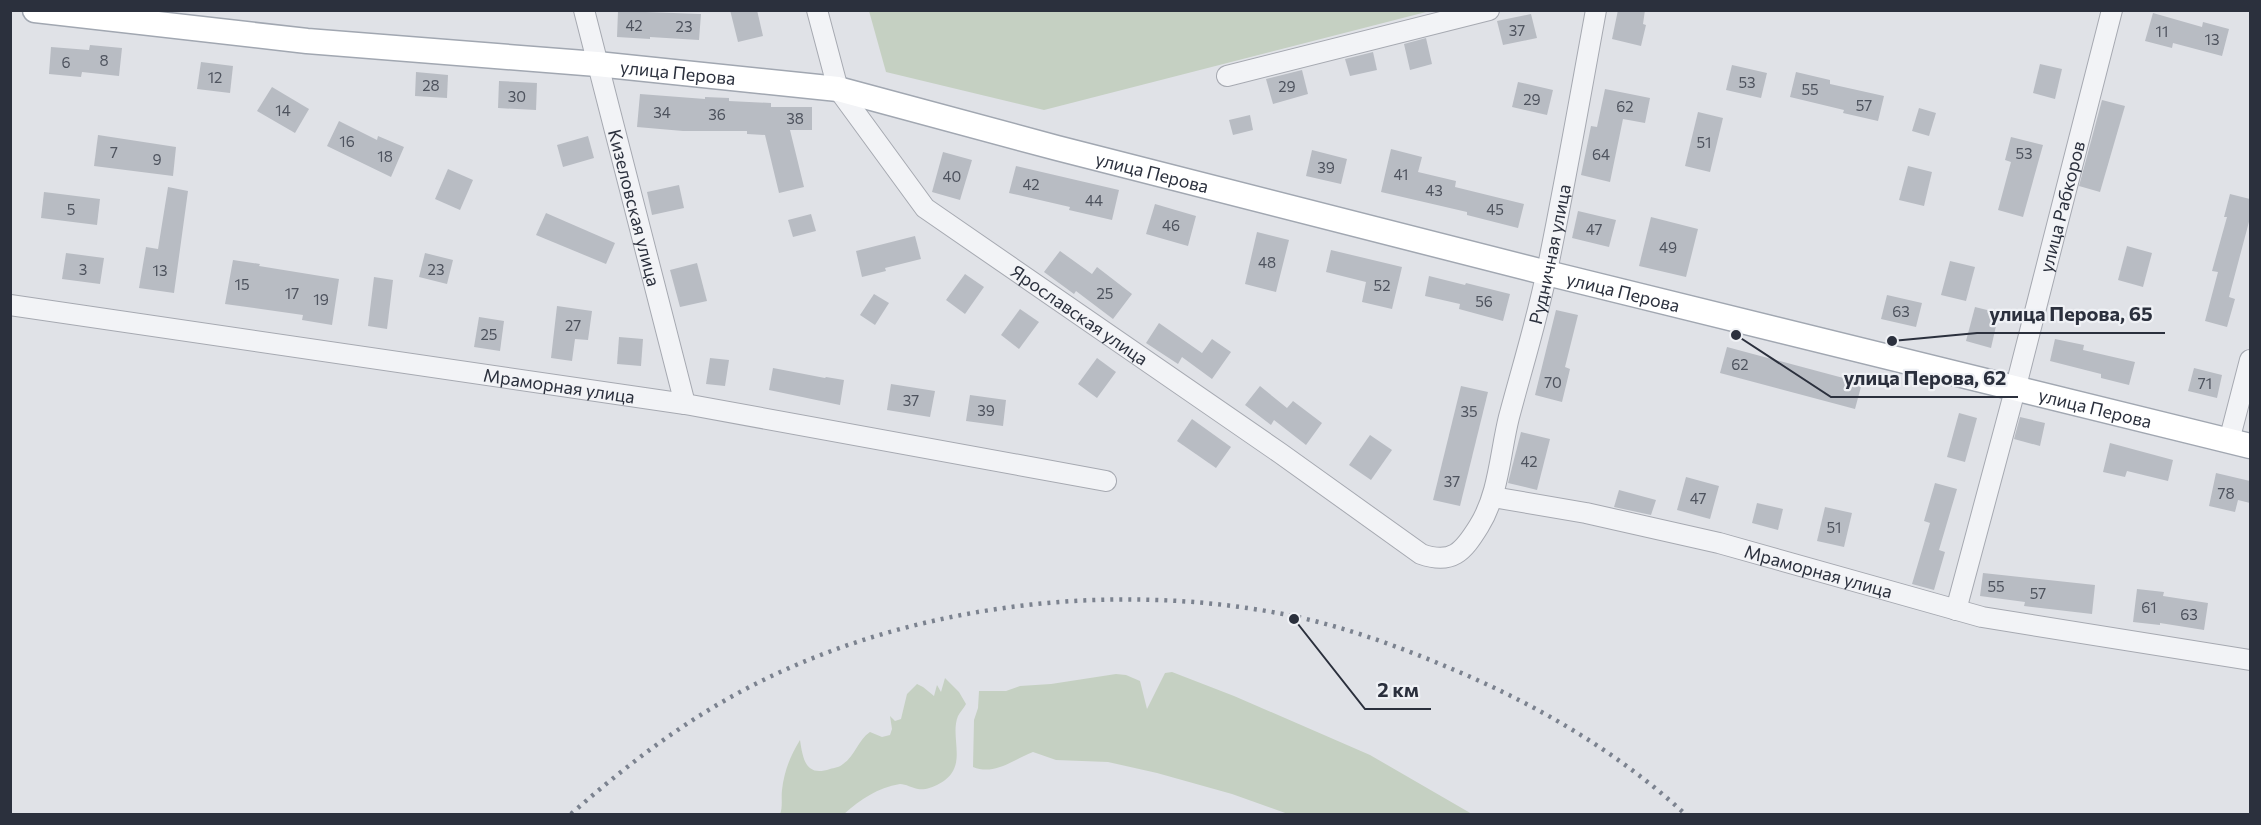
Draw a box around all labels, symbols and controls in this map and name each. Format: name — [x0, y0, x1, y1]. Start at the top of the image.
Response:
house number: 42 — [625, 16, 643, 34]
house number: 23 — [676, 17, 692, 35]
house number: 37 — [1509, 21, 1525, 39]
house number: 11 — [2156, 22, 2168, 40]
house number: 13 — [2205, 30, 2219, 48]
house number: 8 — [99, 51, 109, 69]
house number: 6 — [61, 53, 71, 71]
street label: улица Перова — [619, 55, 737, 89]
house number: 12 — [208, 68, 222, 86]
house number: 53 — [1738, 73, 1756, 91]
house number: 28 — [422, 76, 440, 94]
house number: 29 — [1278, 77, 1296, 95]
house number: 55 — [1801, 80, 1819, 98]
house number: 30 — [508, 87, 526, 105]
house number: 29 — [1523, 90, 1541, 108]
house number: 57 — [1856, 96, 1872, 114]
house number: 62 — [1616, 97, 1634, 115]
house number: 14 — [275, 101, 291, 119]
house number: 34 — [653, 103, 671, 121]
house number: 36 — [708, 105, 726, 123]
house number: 38 — [786, 109, 804, 127]
street label: Кизеловская улица — [604, 127, 665, 289]
house number: 16 — [339, 132, 355, 150]
house number: 51 — [1696, 133, 1712, 151]
street label: улица Рабкоров — [2034, 138, 2089, 275]
house number: 7 — [110, 143, 118, 161]
house number: 53 — [2015, 144, 2033, 162]
house number: 64 — [1592, 145, 1610, 163]
house number: 18 — [377, 147, 393, 165]
street label: улица Перова — [1093, 147, 1211, 197]
house number: 9 — [152, 150, 162, 168]
house number: 39 — [1317, 158, 1335, 176]
house number: 41 — [1394, 165, 1408, 183]
house number: 40 — [943, 167, 961, 185]
house number: 42 — [1022, 175, 1040, 193]
house number: 43 — [1425, 181, 1443, 199]
street label: Рудничная улица — [1524, 182, 1575, 326]
house number: 44 — [1085, 191, 1103, 209]
house number: 5 — [67, 200, 75, 218]
house number: 45 — [1486, 200, 1504, 218]
house number: 46 — [1162, 216, 1180, 234]
house number: 47 — [1586, 220, 1602, 238]
house number: 49 — [1659, 238, 1677, 256]
house number: 48 — [1258, 253, 1276, 271]
house number: 3 — [79, 260, 87, 278]
house number: 23 — [428, 260, 444, 278]
street label: Ярославская улица — [1007, 260, 1152, 370]
house number: 13 — [153, 261, 167, 279]
street label: улица Перова — [1564, 267, 1682, 316]
house number: 15 — [234, 275, 250, 293]
house number: 52 — [1374, 276, 1390, 294]
house number: 17 — [285, 284, 299, 302]
house number: 25 — [1097, 284, 1113, 302]
house number: 19 — [313, 290, 329, 308]
house number: 56 — [1475, 292, 1493, 310]
callout: улица Перова, 65 — [1977, 295, 2165, 333]
text: улица Перова, 65 — [1989, 301, 2153, 325]
house number: 63 — [1892, 302, 1910, 320]
house number: 27 — [565, 316, 581, 334]
house number: 25 — [481, 325, 497, 343]
house number: 62 — [1731, 355, 1749, 373]
callout: улица Перова, 62 — [1831, 359, 2018, 397]
street label: Мраморная улица — [482, 364, 636, 408]
text: улица Перова, 62 — [1843, 365, 2007, 389]
house number: 70 — [1544, 373, 1562, 391]
house number: 71 — [2198, 374, 2212, 392]
street label: улица Перова — [2036, 383, 2154, 432]
house number: 37 — [903, 391, 919, 409]
house number: 39 — [977, 401, 995, 419]
house number: 35 — [1460, 402, 1478, 420]
house number: 42 — [1520, 452, 1538, 470]
house number: 37 — [1444, 472, 1460, 490]
house number: 78 — [2218, 484, 2234, 502]
house number: 47 — [1690, 489, 1706, 507]
house number: 51 — [1826, 518, 1842, 536]
street label: Мраморная улица — [1742, 540, 1895, 602]
house number: 55 — [1987, 577, 2005, 595]
house number: 57 — [2030, 584, 2046, 602]
house number: 61 — [2141, 598, 2157, 616]
house number: 63 — [2180, 605, 2198, 623]
callout: 2 км — [1365, 671, 1431, 709]
text: 2 км — [1377, 677, 1419, 701]

